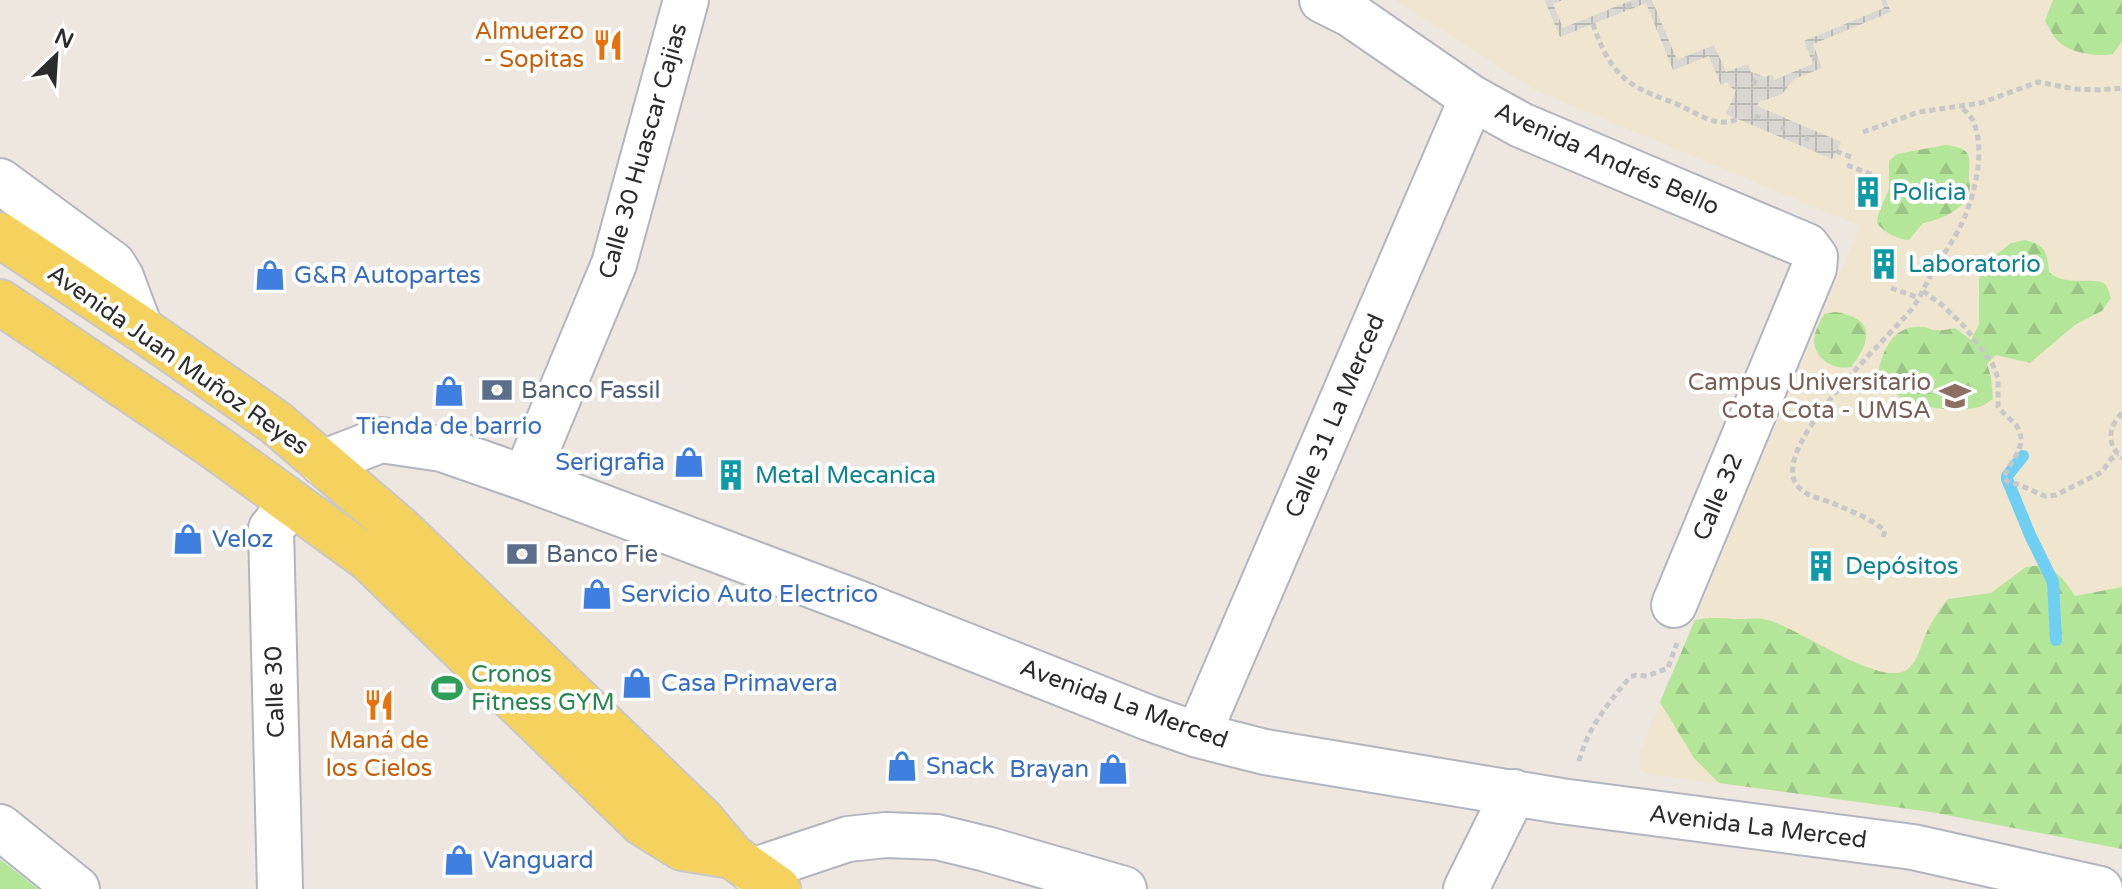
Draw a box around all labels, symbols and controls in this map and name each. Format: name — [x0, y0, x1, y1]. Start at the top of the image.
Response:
north arrow — [16, 16, 96, 96]
place label: Almuerzo - Sopitas — [474, 17, 584, 74]
street label: Calle 30 Huascar Cajias — [593, 20, 693, 282]
text: N — [51, 23, 78, 54]
restaurant icon: Almuerzo - Sopitas — [591, 28, 625, 62]
street label: Avenida Andrés Bello — [1490, 96, 1724, 222]
building icon: Policia — [1851, 175, 1885, 209]
place label: Policia — [1892, 178, 1967, 207]
building icon: Laboratorio — [1867, 247, 1901, 281]
place label: Laboratorio — [1908, 250, 2041, 279]
shop icon: G&R Autopartes — [253, 258, 287, 292]
street label: Avenida Juan Muñoz Reyes — [42, 259, 314, 461]
place label: G&R Autopartes — [294, 261, 481, 290]
street label: Calle 31 La Merced — [1279, 310, 1391, 522]
place label: Campus Universitario Cota Cota - UMSA — [1688, 368, 1931, 425]
bank icon: Banco Fassil — [480, 373, 514, 407]
shop icon: Tienda de barrio — [432, 374, 466, 408]
place label: Banco Fassil — [521, 376, 661, 405]
school or university icon: Campus Universitario Cota Cota - UMSA — [1938, 379, 1972, 413]
place label: Tienda de barrio — [356, 412, 542, 441]
shop icon: Serigrafia — [672, 445, 706, 479]
place label: Serigrafia — [555, 448, 665, 477]
street label: Calle 32 — [1687, 449, 1749, 545]
building icon: Metal Mecanica — [714, 458, 748, 492]
place label: Metal Mecanica — [755, 461, 936, 490]
shop icon: Veloz — [171, 522, 205, 556]
place label: Veloz — [212, 525, 273, 554]
bank icon: Banco Fie — [505, 537, 539, 571]
place label: Banco Fie — [546, 540, 658, 569]
building icon: Depósitos — [1804, 549, 1838, 583]
place label: Depósitos — [1845, 552, 1959, 581]
shop icon: Servicio Auto Electrico — [580, 577, 614, 611]
place label: Servicio Auto Electrico — [621, 580, 878, 609]
street label: Calle 30 — [259, 645, 291, 739]
street label: Avenida La Merced — [1016, 653, 1232, 755]
place label: Cronos Fitness GYM — [471, 660, 615, 717]
shop icon: Casa Primavera — [620, 666, 654, 700]
place label: Casa Primavera — [661, 669, 838, 698]
sports icon: Cronos Fitness GYM — [430, 671, 464, 705]
restaurant icon: Maná de los Cielos — [362, 688, 396, 722]
place label: Maná de los Cielos — [326, 726, 432, 783]
shop icon: Snack — [885, 749, 919, 783]
place label: Snack — [926, 752, 995, 781]
shop icon: Brayan — [1096, 752, 1130, 786]
place label: Brayan — [1009, 755, 1089, 784]
street label: Avenida La Merced — [1648, 799, 1868, 855]
shop icon: Vanguard — [442, 843, 476, 877]
place label: Vanguard — [483, 846, 594, 875]

